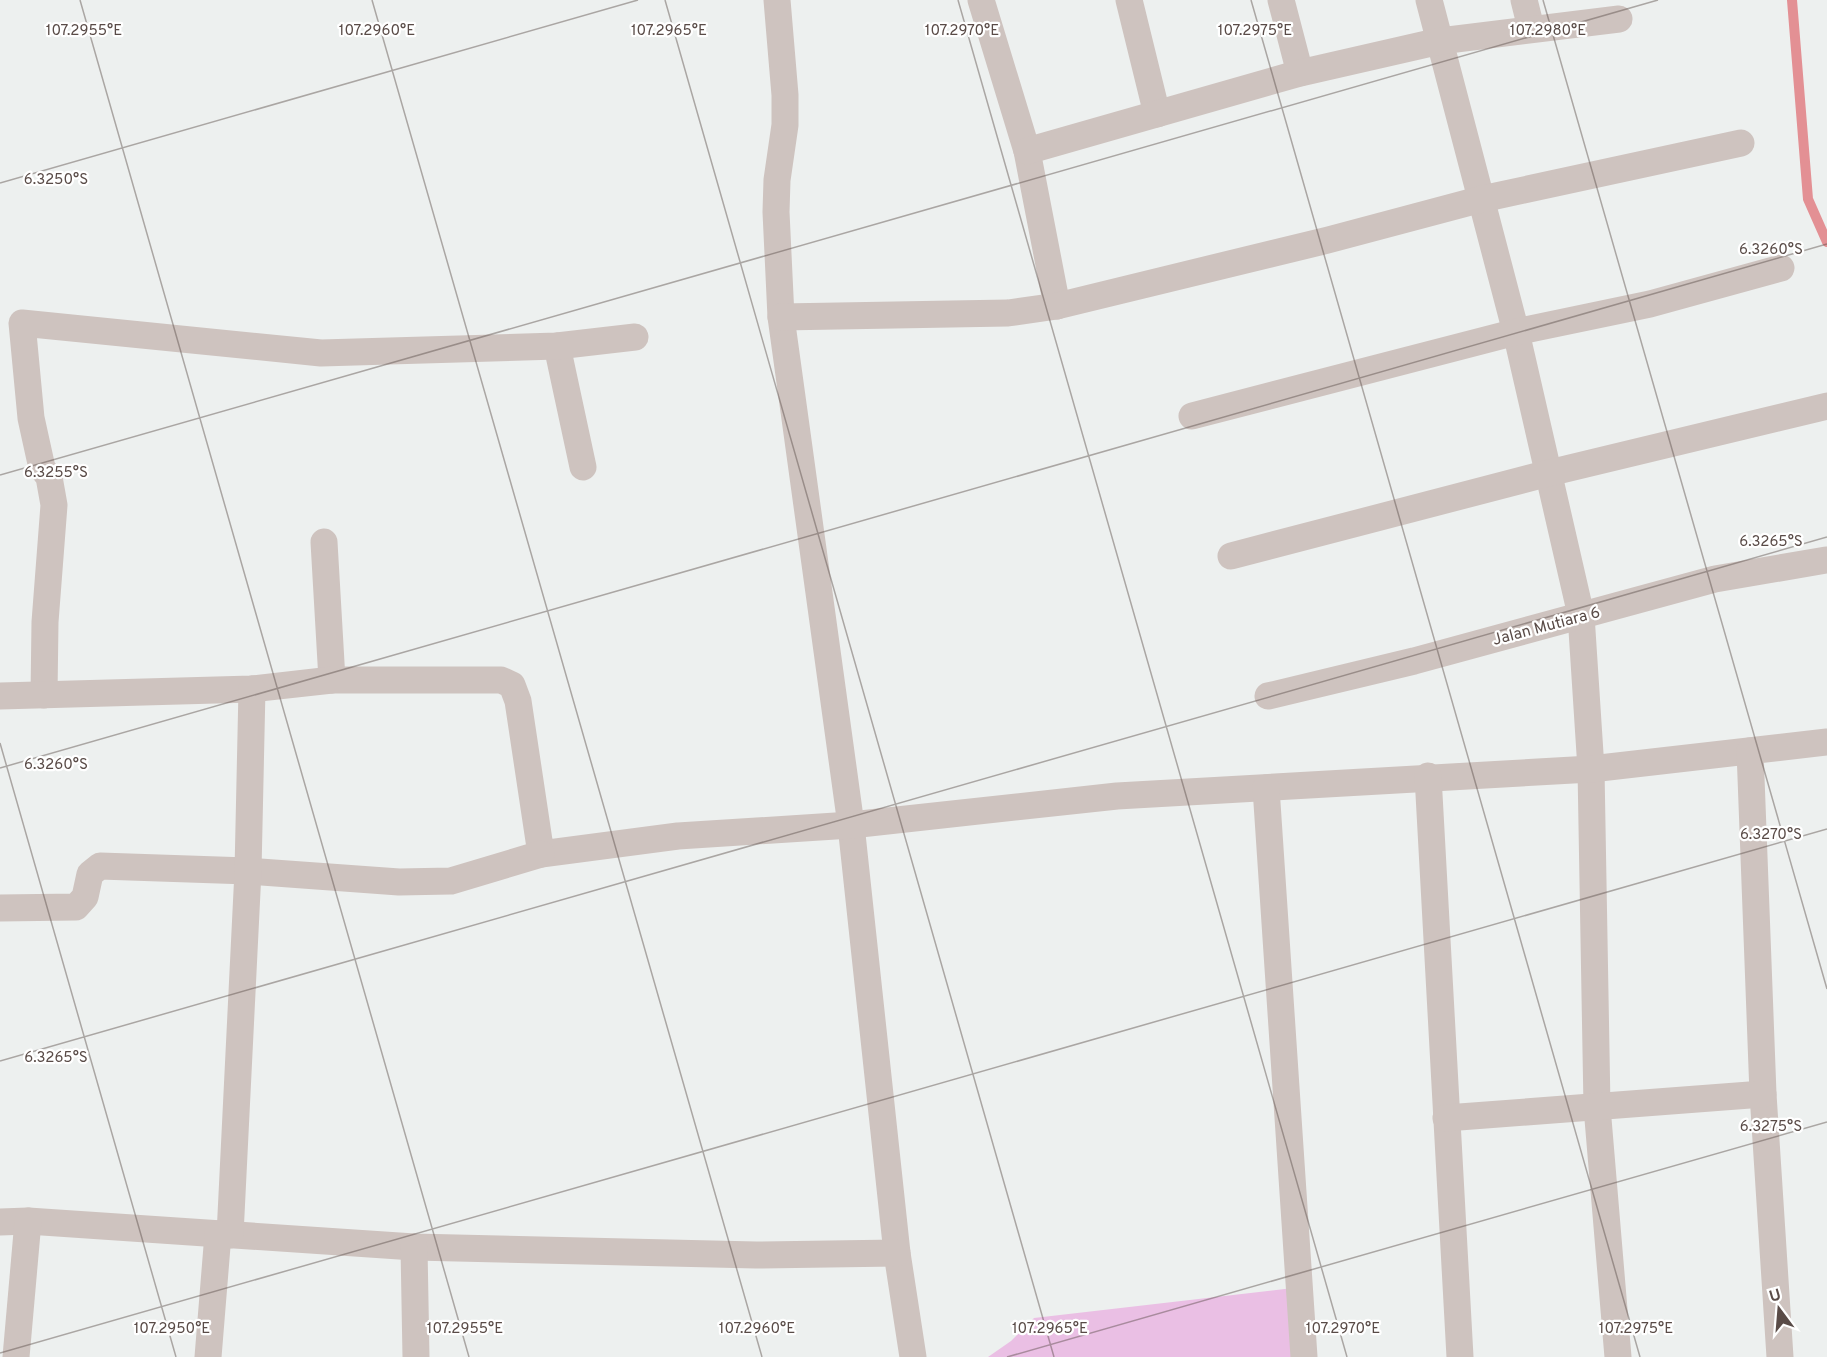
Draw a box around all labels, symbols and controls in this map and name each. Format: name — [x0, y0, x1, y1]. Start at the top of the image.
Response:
text: 107.2955°E — [46, 22, 122, 41]
text: 107.2960°E — [339, 22, 415, 41]
text: 107.2965°E — [631, 22, 707, 41]
text: 107.2970°E — [925, 22, 999, 41]
text: 107.2975°E — [1218, 22, 1292, 41]
text: 107.2980°E — [1510, 22, 1586, 41]
text: 6.3250°S — [24, 171, 88, 190]
text: 6.3260°S — [1739, 241, 1803, 260]
text: 6.3255°S — [24, 464, 88, 483]
text: 6.3265°S — [1739, 533, 1803, 552]
street label: Jalan Mutiara 6 — [1490, 603, 1603, 651]
text: 6.3260°S — [24, 756, 88, 775]
text: 6.3270°S — [1740, 826, 1802, 845]
text: 6.3265°S — [24, 1049, 88, 1068]
text: 6.3275°S — [1740, 1118, 1802, 1137]
north arrow — [1749, 1279, 1809, 1339]
text: U — [1767, 1285, 1784, 1308]
text: 107.2950°E — [134, 1320, 210, 1339]
text: 107.2955°E — [427, 1320, 503, 1339]
text: 107.2960°E — [719, 1320, 795, 1339]
text: 107.2965°E — [1012, 1320, 1088, 1339]
text: 107.2970°E — [1306, 1320, 1380, 1339]
text: 107.2975°E — [1599, 1320, 1673, 1339]

